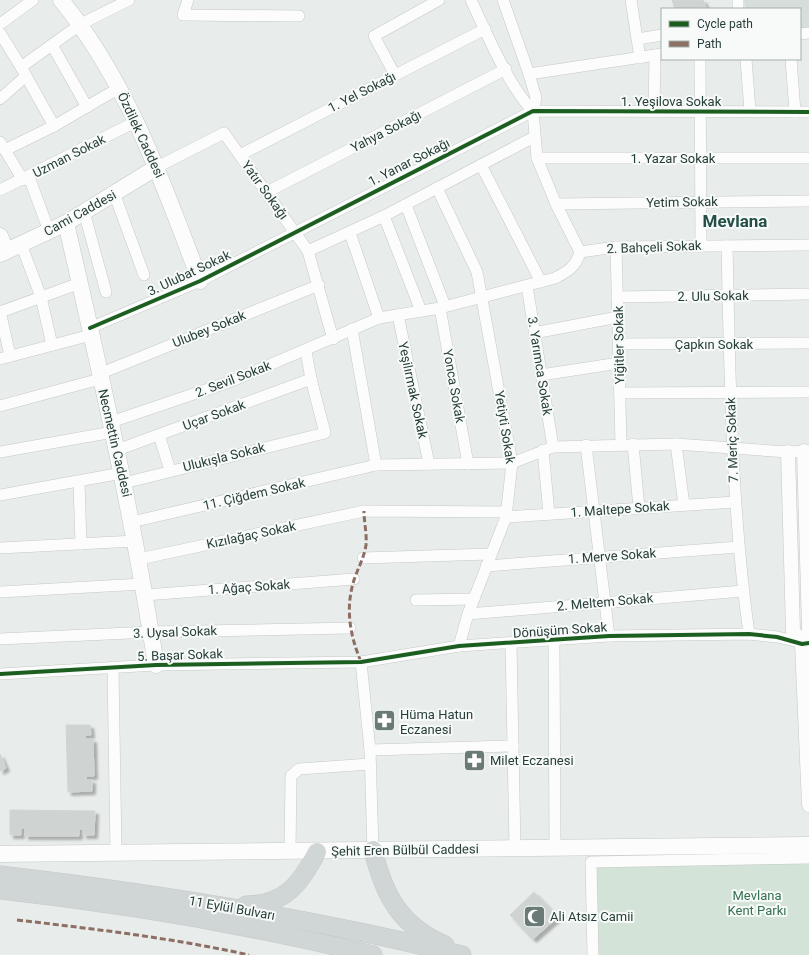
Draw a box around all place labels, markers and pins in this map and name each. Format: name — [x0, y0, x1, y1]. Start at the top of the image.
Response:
place label: Hüma Hatun Eczanesi — [400, 707, 473, 737]
pharmacy icon: Hüma Hatun Eczanesi — [371, 708, 397, 734]
pharmacy icon: Milet Eczanesi — [461, 747, 487, 773]
place label: Milet Eczanesi — [490, 753, 574, 768]
mosque icon: Ali Atsız Camii — [521, 903, 547, 929]
place label: Ali Atsız Camii — [550, 909, 634, 924]

